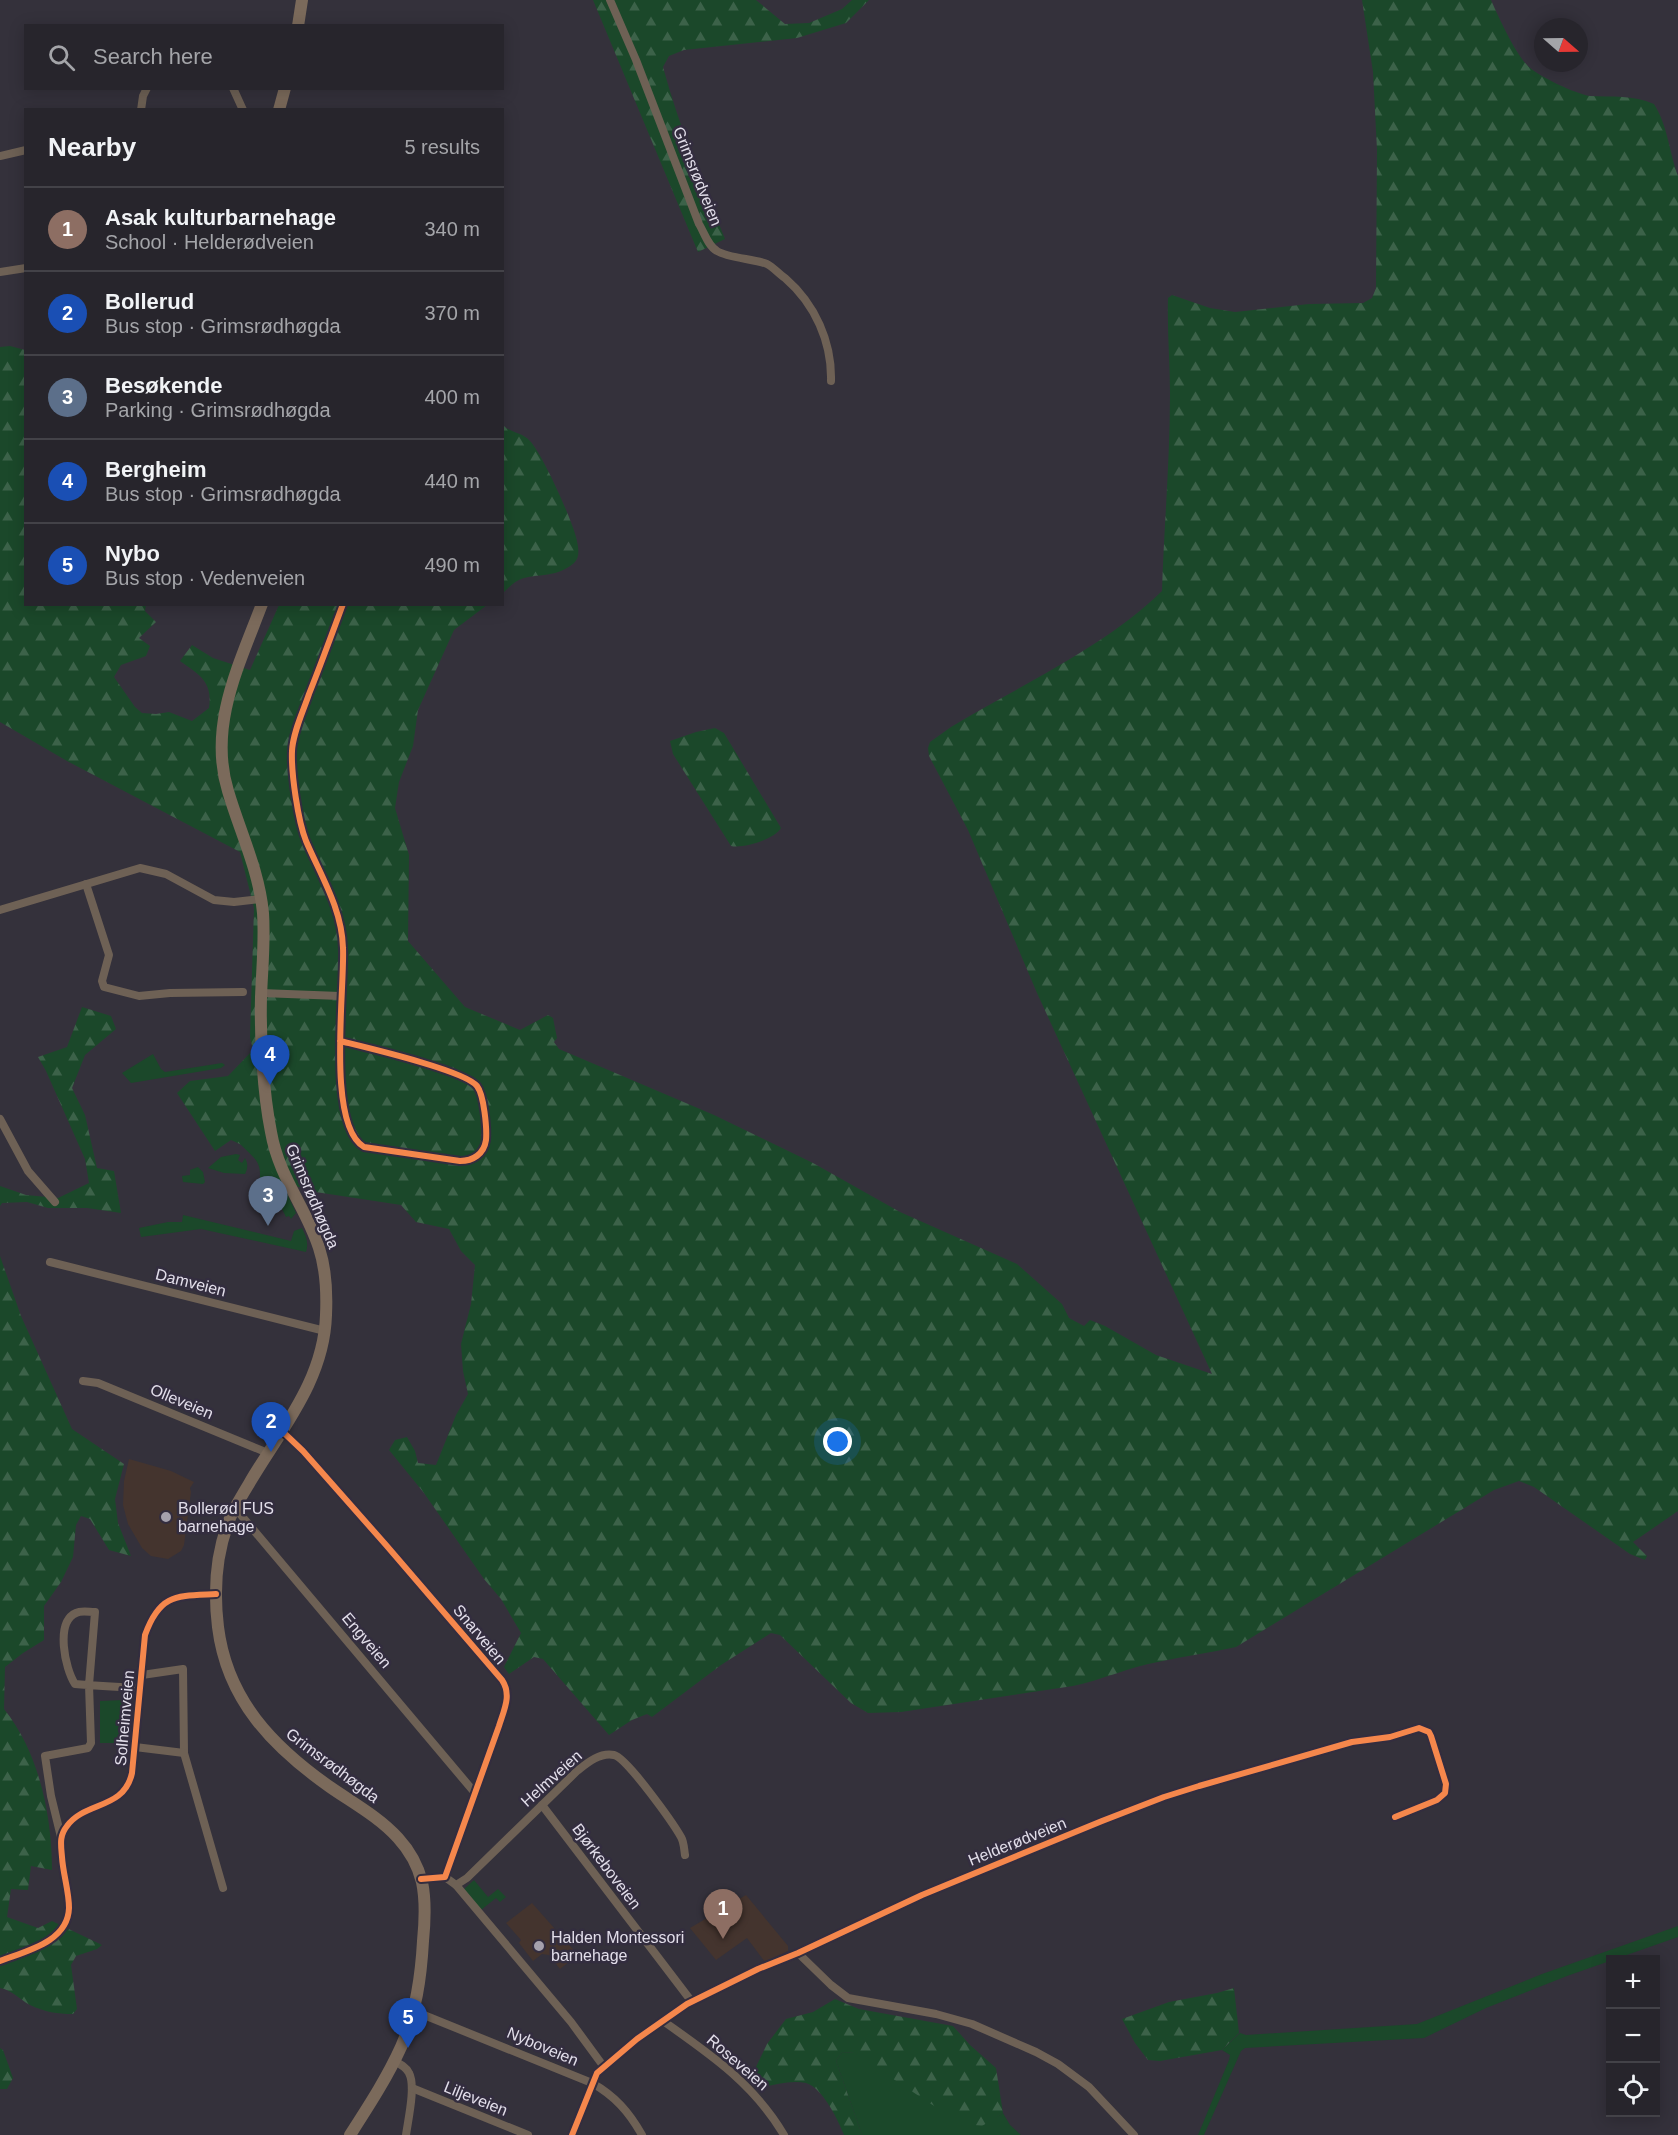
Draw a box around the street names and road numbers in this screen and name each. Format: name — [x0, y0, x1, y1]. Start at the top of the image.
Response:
street label: Grimsrødveien — [670, 124, 725, 228]
street label: Grimsrødhøgda — [283, 1141, 342, 1251]
street label: Damveien — [154, 1266, 228, 1299]
street label: Olleveien — [148, 1381, 216, 1422]
street label: Snarveien — [450, 1601, 509, 1667]
street label: Engveien — [339, 1609, 395, 1671]
street label: Solheimveien — [112, 1669, 137, 1767]
street label: Grimsrødhøgda — [283, 1725, 383, 1806]
street label: Helmveien — [518, 1747, 585, 1810]
street label: Helderødveien — [966, 1814, 1069, 1869]
street label: Bjørkeboveien — [569, 1820, 644, 1912]
street label: Nyboveien — [505, 2024, 581, 2069]
street label: Roseveien — [704, 2031, 772, 2094]
street label: Liljeveien — [442, 2078, 510, 2119]

